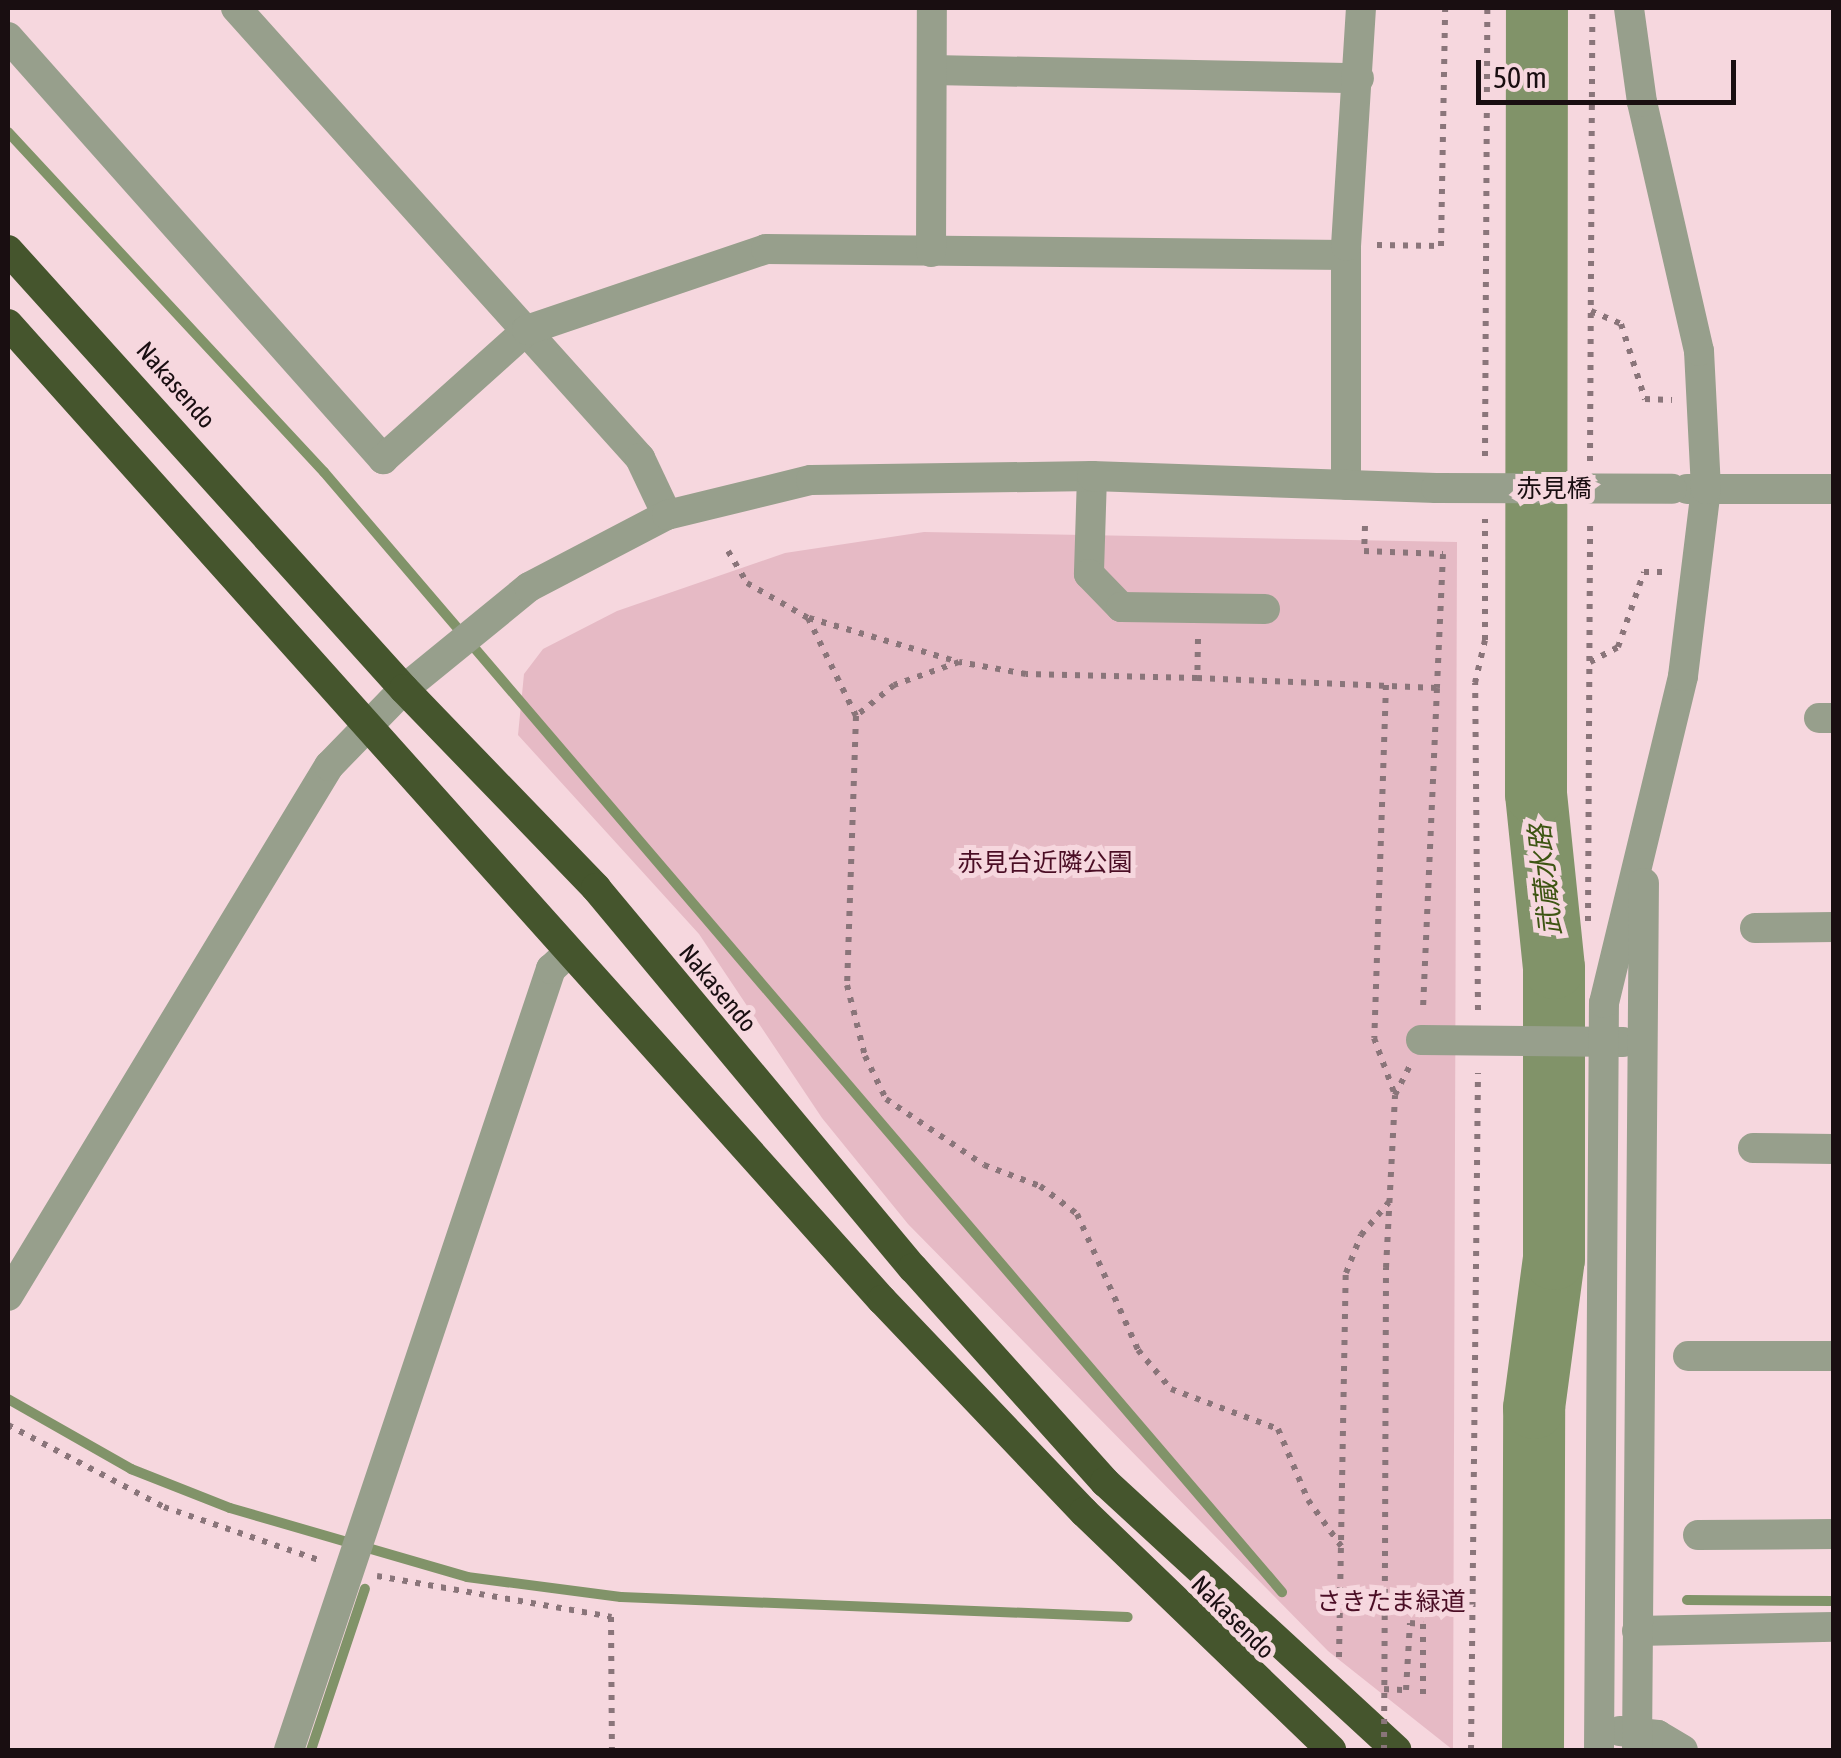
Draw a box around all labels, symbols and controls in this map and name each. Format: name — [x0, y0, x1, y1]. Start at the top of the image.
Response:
scale bar — [1481, 40, 1741, 102]
text: 50 m — [1493, 60, 1547, 94]
street label: Nakasendo — [130, 336, 222, 434]
street label: 赤見橋 — [1517, 473, 1591, 503]
water label: 武蔵水路 — [1522, 823, 1568, 937]
park label: 赤見台近隣公園 — [958, 847, 1132, 877]
street label: Nakasendo — [673, 938, 763, 1038]
street label: Nakasendo — [1185, 1569, 1281, 1665]
park label: さきたま緑道 — [1316, 1586, 1466, 1616]

